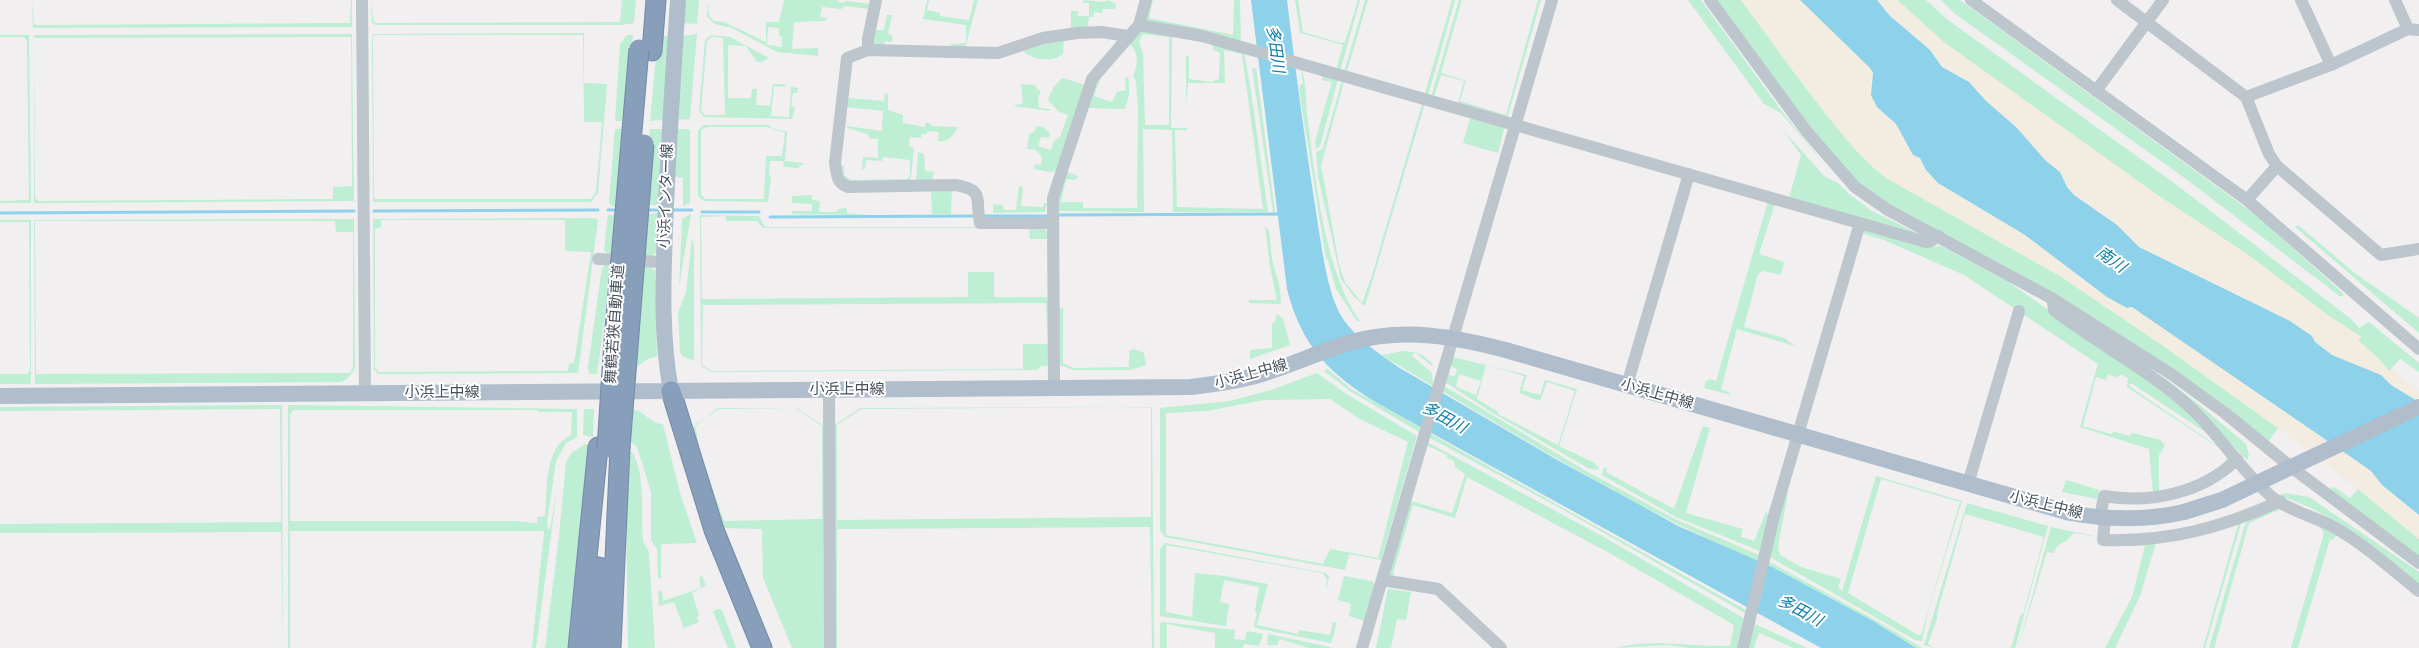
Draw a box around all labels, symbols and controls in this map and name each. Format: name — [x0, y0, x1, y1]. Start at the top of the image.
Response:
water label: 多田川 — [1262, 24, 1288, 74]
street label: 小浜インター線 — [655, 143, 677, 249]
water label: 南川 — [2092, 243, 2130, 277]
street label: 舞鶴若狭自動車道 — [602, 264, 628, 384]
street label: 小浜上中線 — [1212, 356, 1290, 392]
street label: 小浜上中線 — [1618, 375, 1696, 413]
street label: 小浜上中線 — [810, 381, 884, 399]
street label: 小浜上中線 — [405, 384, 479, 402]
water label: 多田川 — [1418, 398, 1470, 438]
street label: 小浜上中線 — [2007, 487, 2085, 523]
water label: 多田川 — [1774, 591, 1826, 631]

